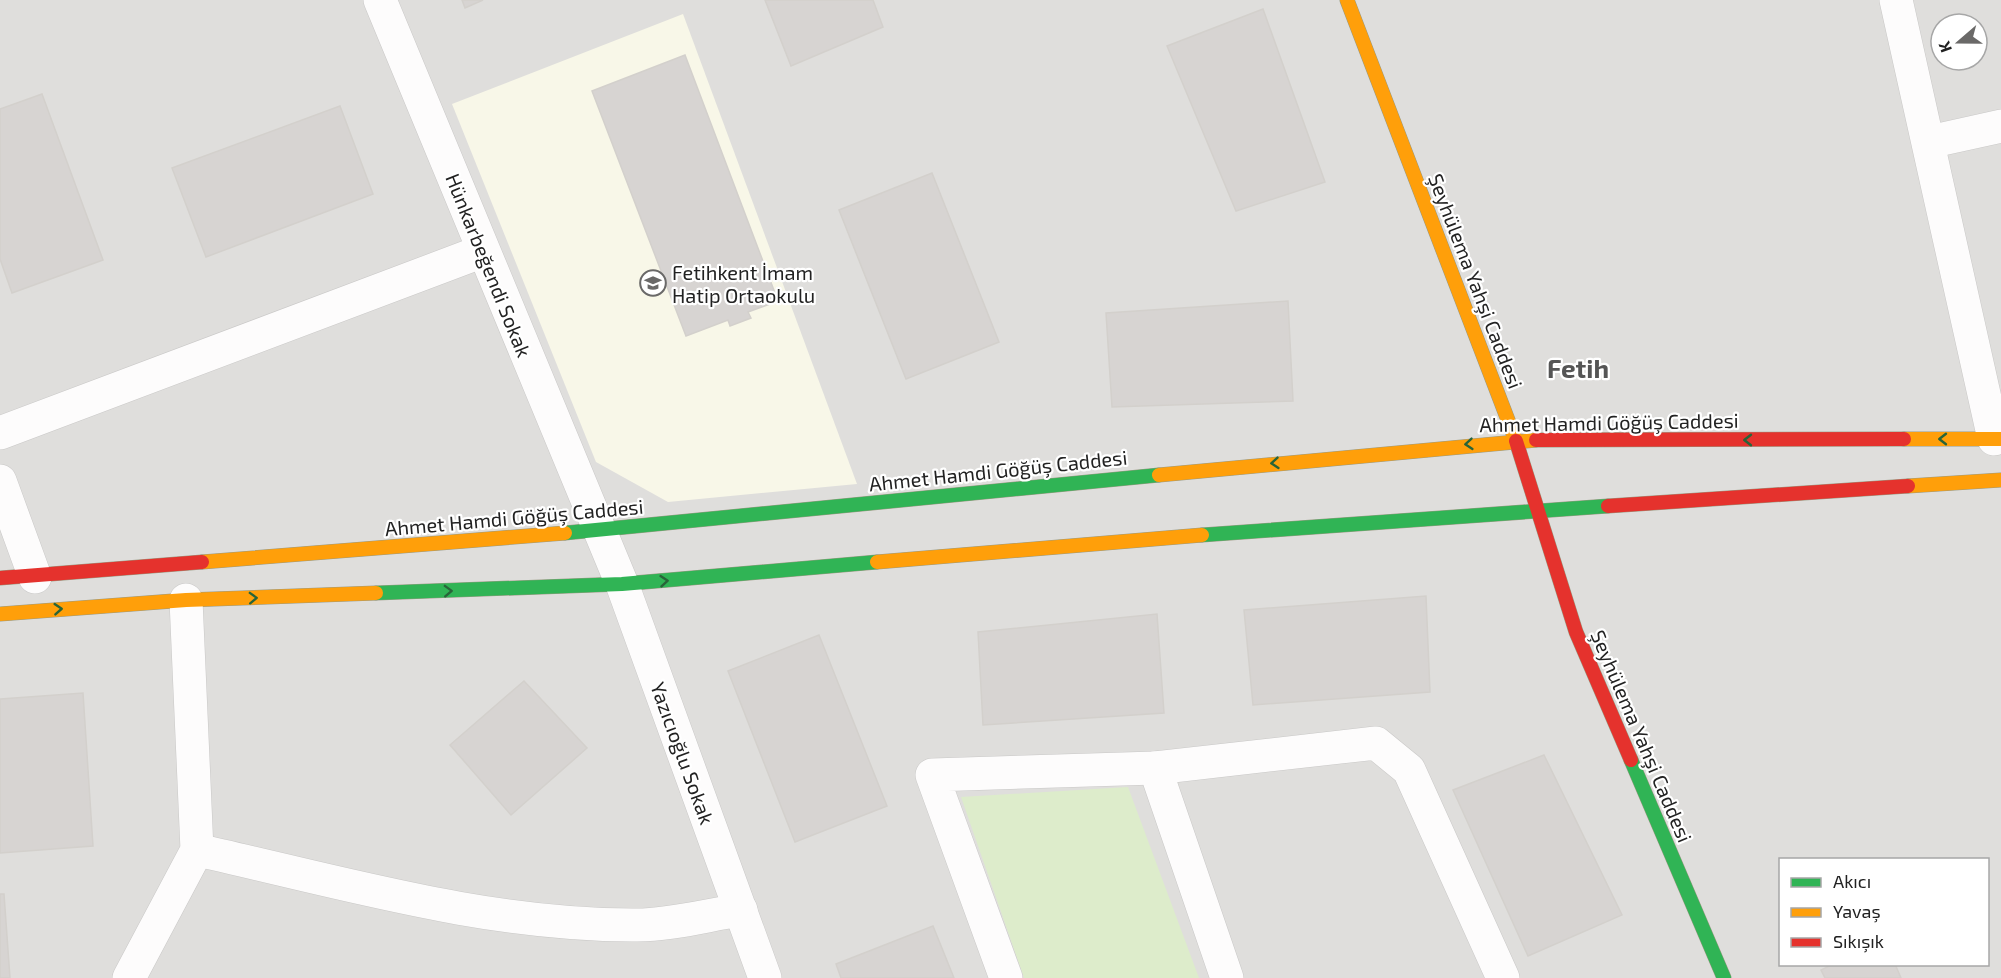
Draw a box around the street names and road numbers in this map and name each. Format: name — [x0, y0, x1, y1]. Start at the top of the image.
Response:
street label: Hünkarbeğendi Sokak — [441, 170, 537, 360]
street label: Şeyhülema Yahşi Caddesi — [1423, 170, 1528, 392]
street label: Ahmet Hamdi Göğüş Caddesi — [1479, 408, 1739, 437]
street label: Ahmet Hamdi Göğüş Caddesi — [868, 445, 1128, 496]
street label: Ahmet Hamdi Göğüş Caddesi — [384, 494, 644, 541]
street label: Şeyhülema Yahşi Caddesi — [1585, 626, 1698, 846]
street label: Yazıcıoğlu Sokak — [646, 679, 720, 827]

